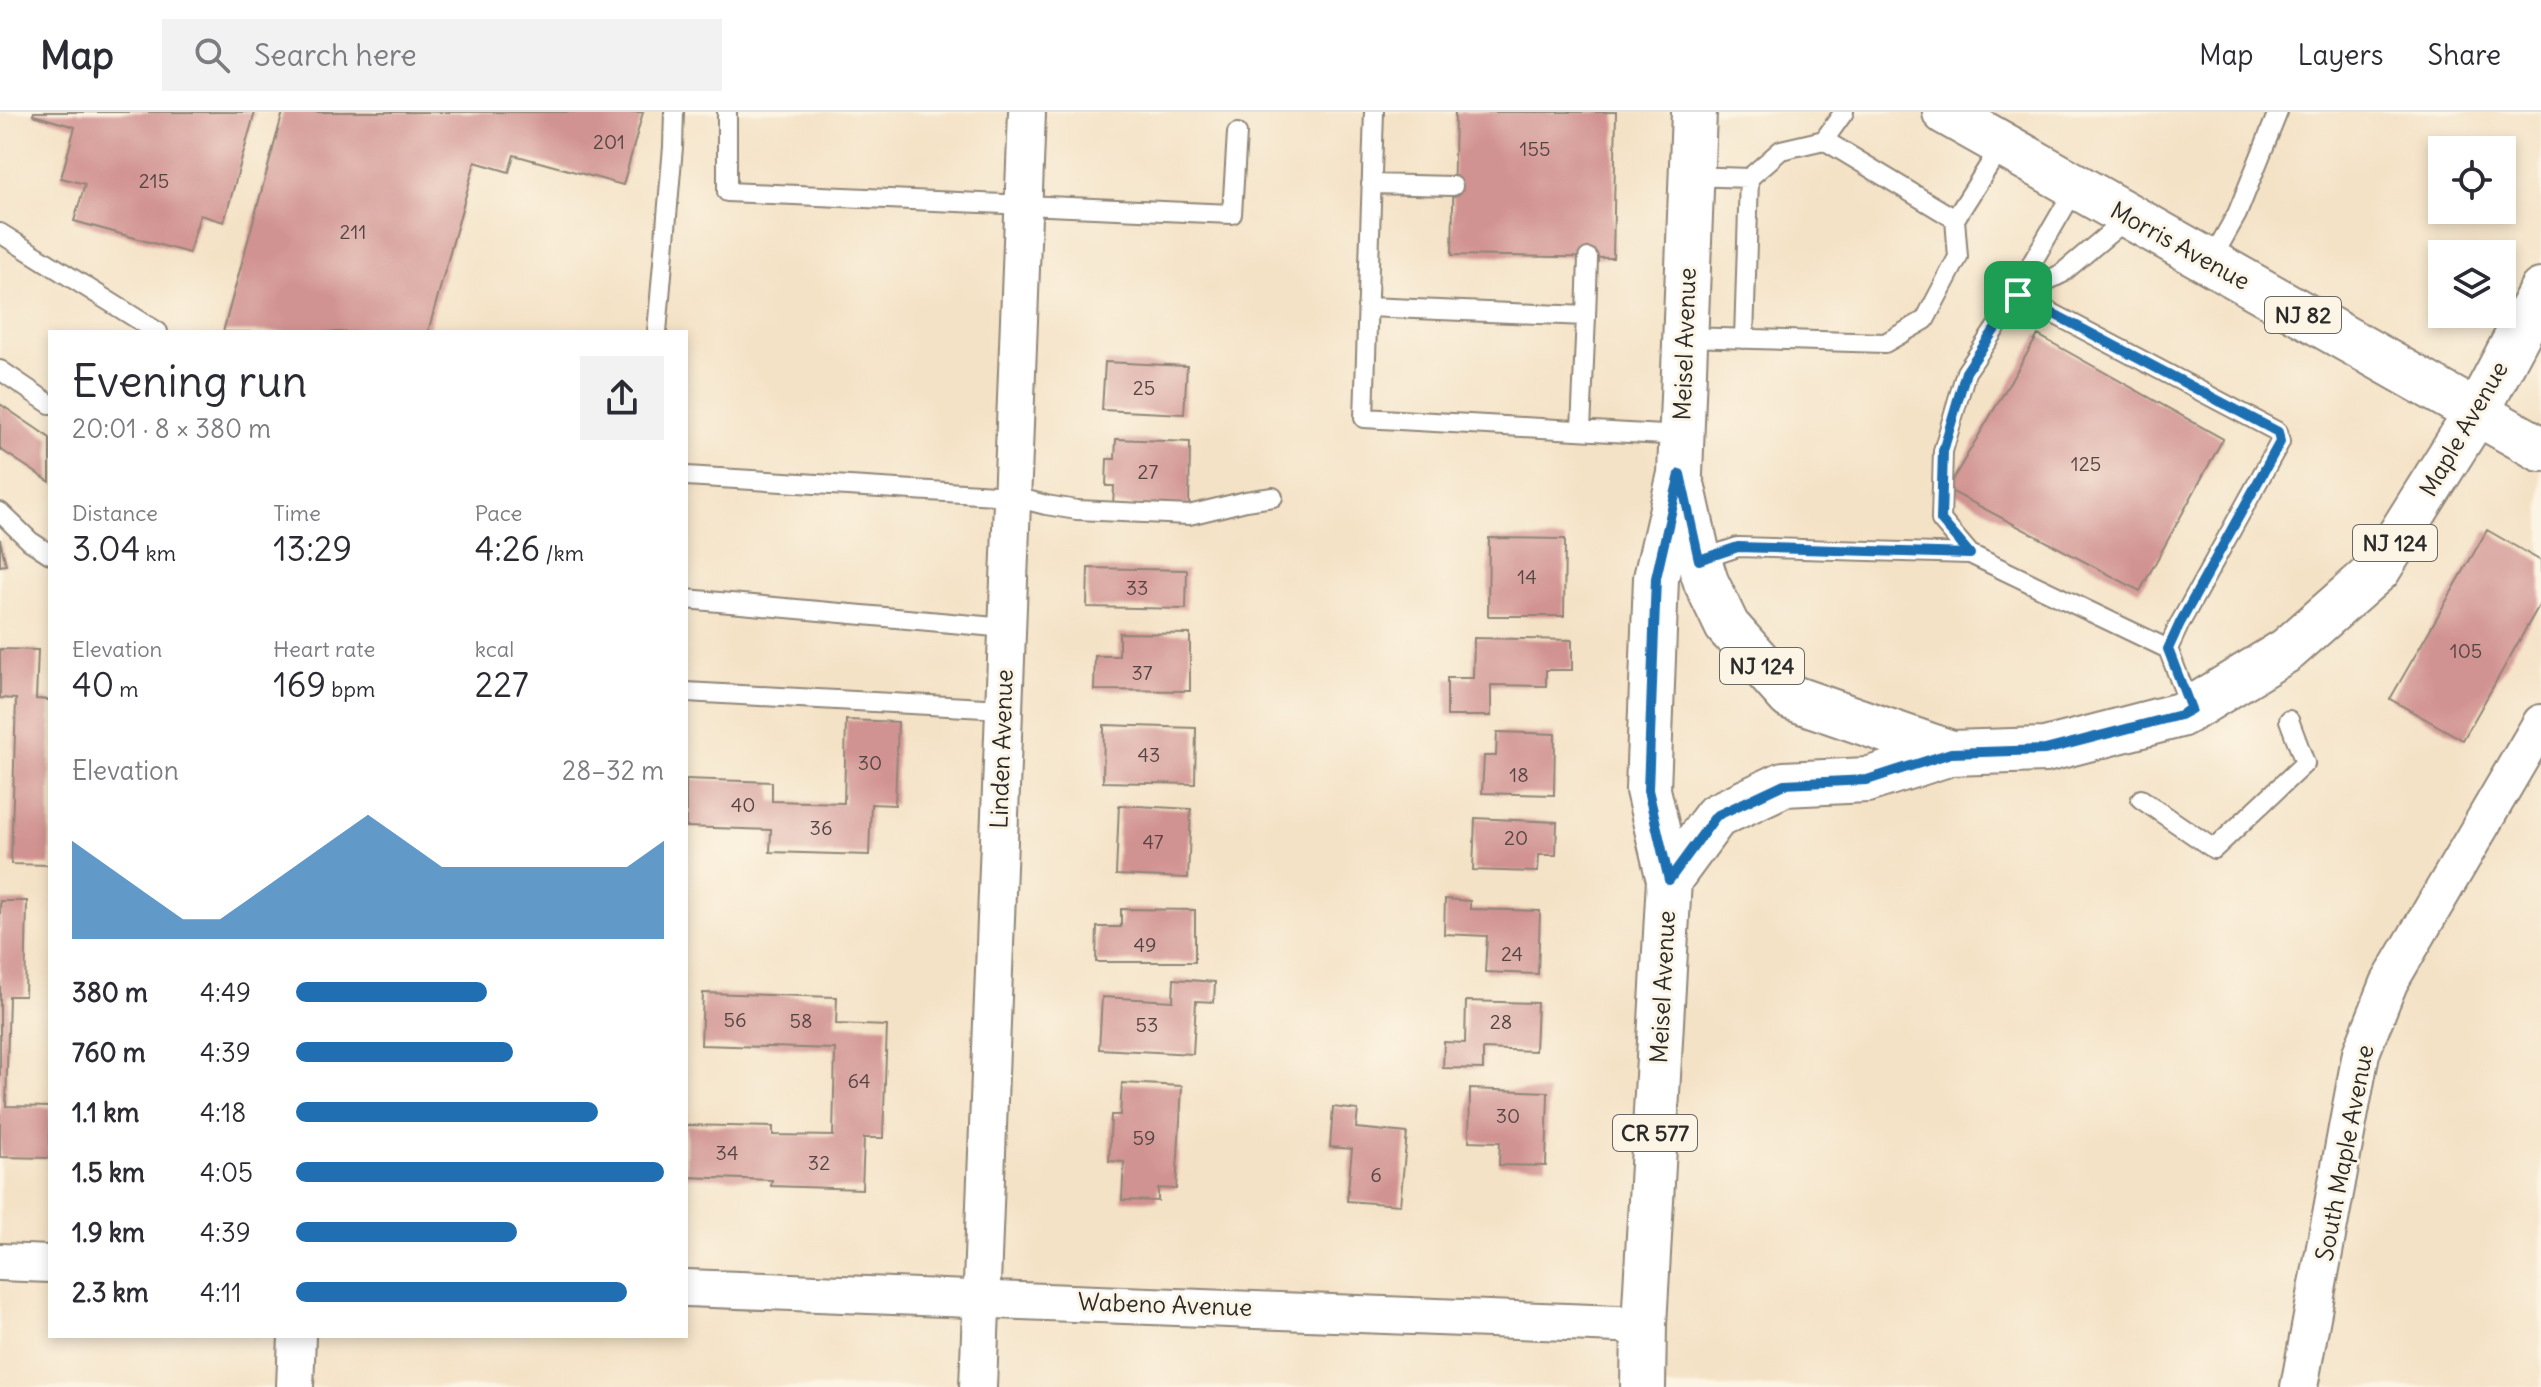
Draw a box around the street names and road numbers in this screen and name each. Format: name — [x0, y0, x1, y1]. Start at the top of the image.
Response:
street label: Morris Avenue — [2106, 194, 2255, 296]
street label: Meisel Avenue — [1666, 267, 1702, 421]
road number: NJ 82 — [2265, 297, 2341, 333]
street label: Maple Avenue — [2412, 356, 2514, 501]
road number: NJ 124 — [2353, 525, 2437, 561]
road number: NJ 124 — [1720, 648, 1804, 684]
street label: Linden Avenue — [983, 669, 1019, 829]
street label: Meisel Avenue — [1643, 910, 1681, 1064]
street label: South Maple Avenue — [2308, 1042, 2380, 1263]
road number: CR 577 — [1613, 1115, 1697, 1151]
street label: Wabeno Avenue — [1077, 1286, 1253, 1322]

